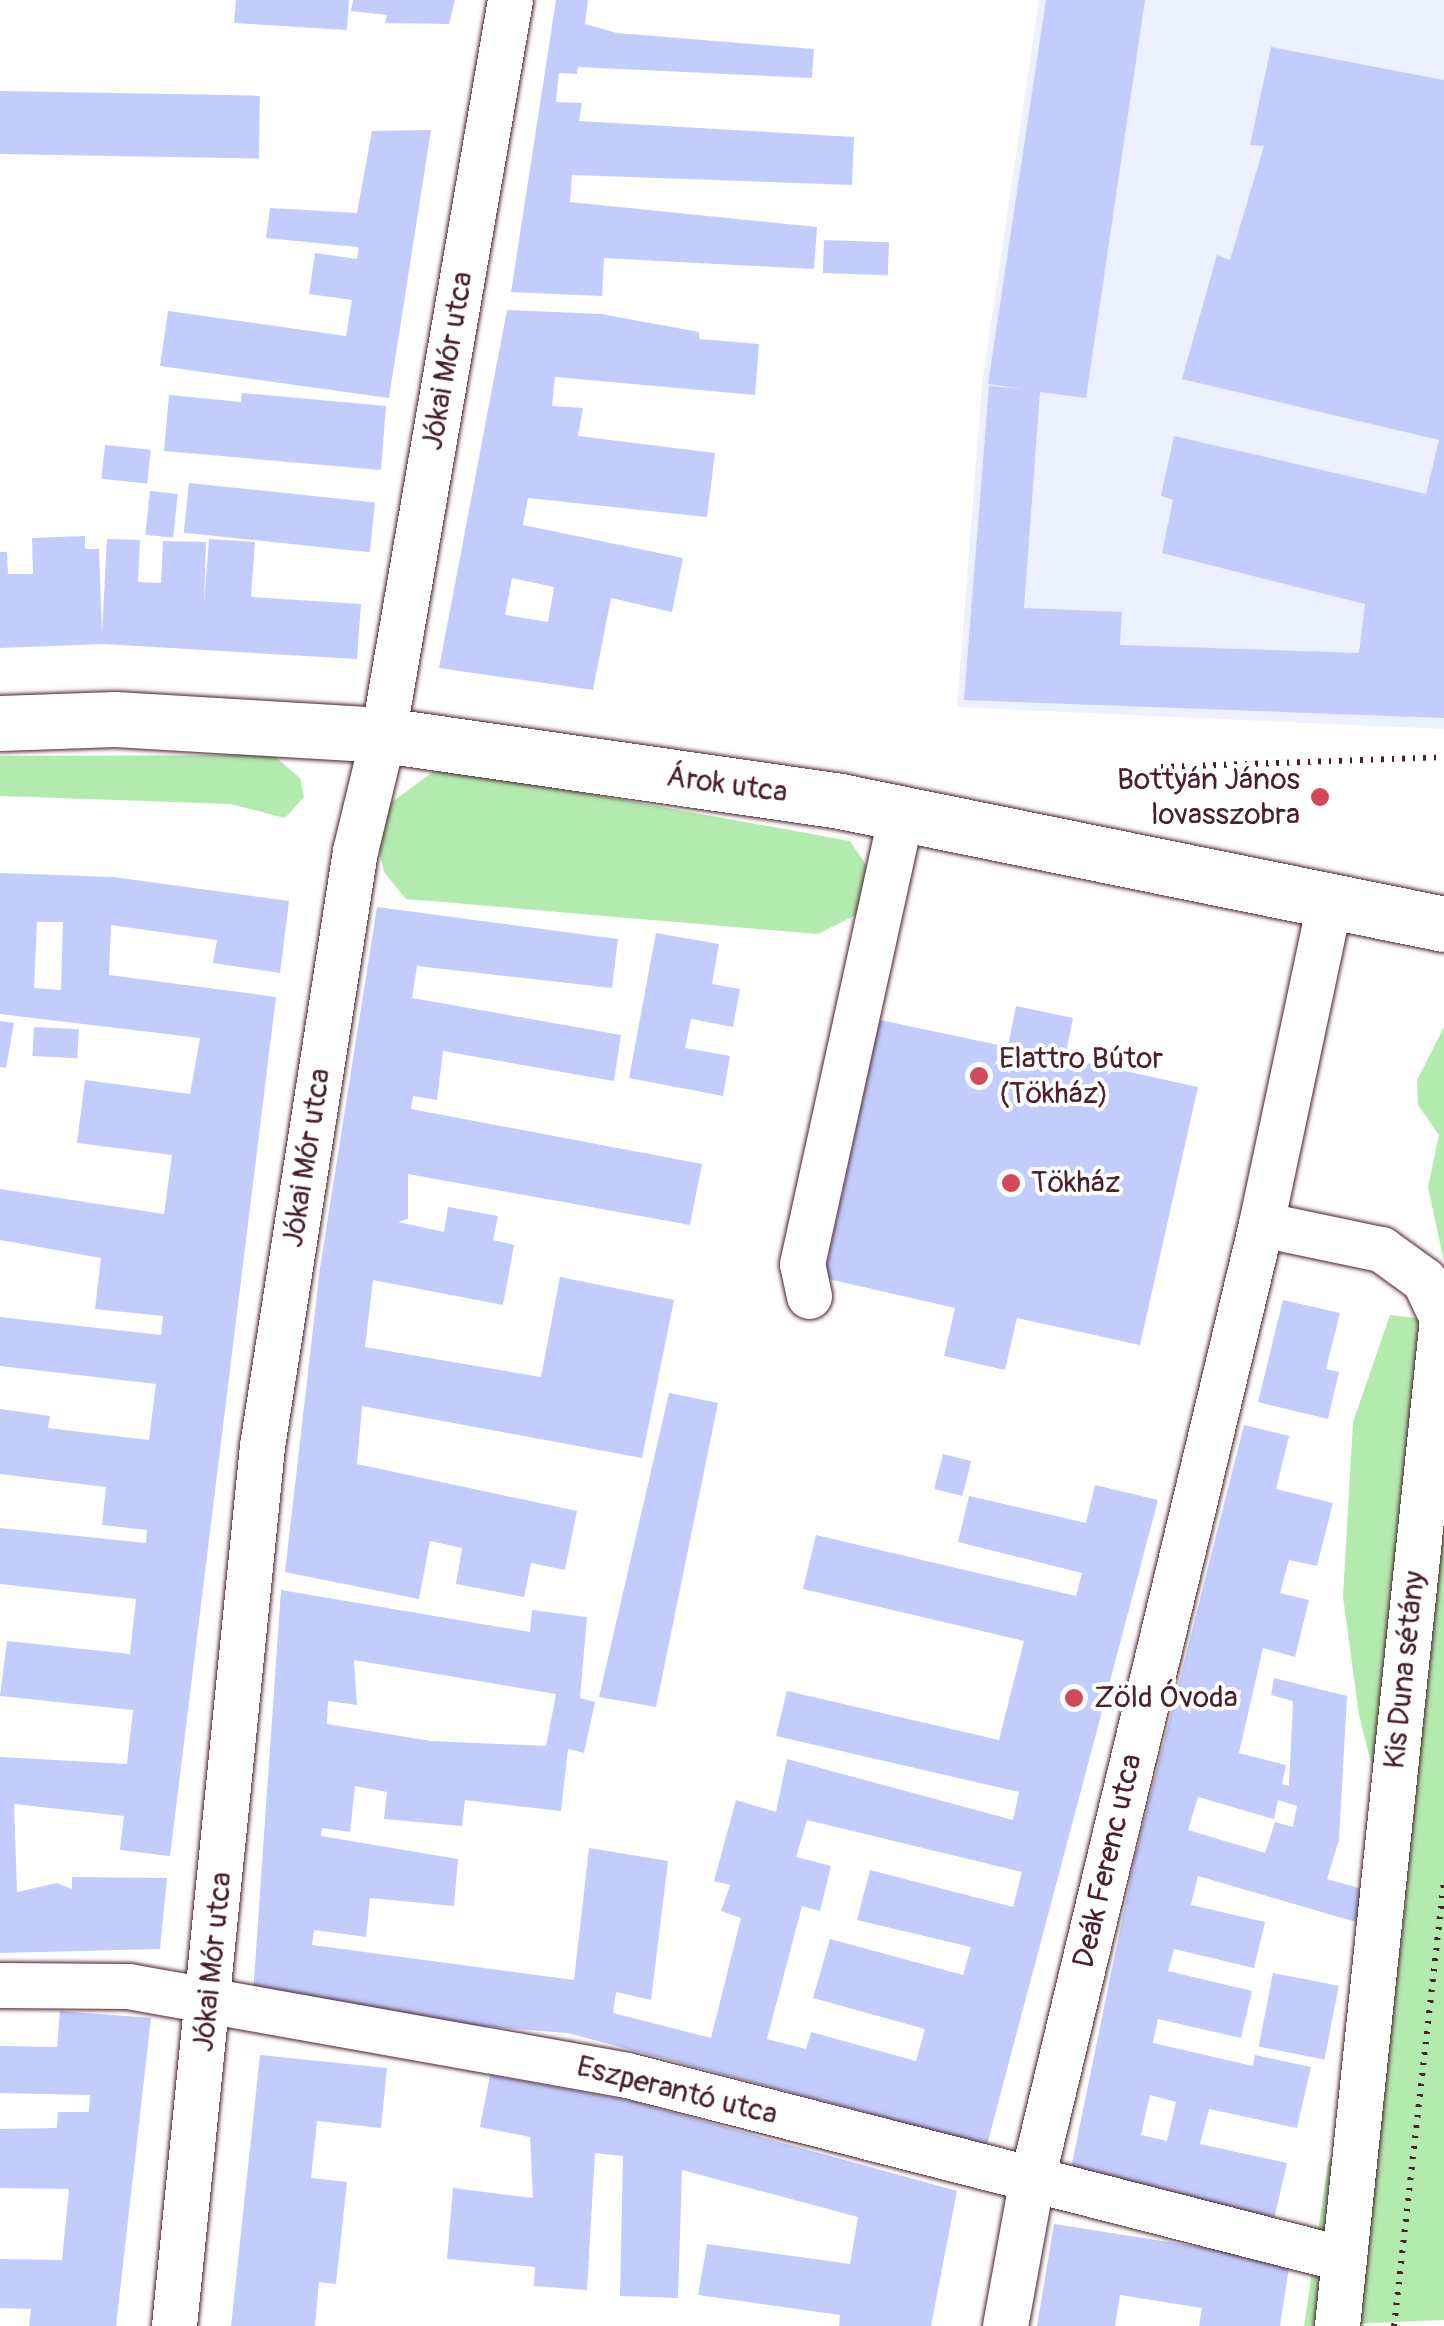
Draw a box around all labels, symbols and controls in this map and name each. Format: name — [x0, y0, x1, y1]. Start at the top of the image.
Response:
street label: Jókai Mór utca — [415, 269, 481, 453]
street label: Árok utca — [664, 759, 790, 811]
place label: Bottyán János lovasszobra — [1117, 762, 1300, 832]
marker: Bottyán János lovasszobra — [1309, 786, 1331, 808]
place label: Elattro Bútor (Tökház) — [999, 1041, 1163, 1112]
marker: Elattro Bútor (Tökház) — [968, 1065, 990, 1087]
street label: Jókai Mór utca — [275, 1066, 339, 1250]
place label: Tökház — [1031, 1165, 1120, 1201]
marker: Tökház — [1000, 1172, 1022, 1194]
street label: Kis Duna sétány — [1377, 1569, 1433, 1771]
place label: Zöld Óvoda — [1094, 1680, 1238, 1716]
marker: Zöld Óvoda — [1063, 1687, 1085, 1709]
street label: Deák Ferenc utca — [1066, 1751, 1150, 1971]
street label: Jókai Mór utca — [186, 1870, 240, 2054]
street label: Eszperantó utca — [573, 2049, 781, 2133]

